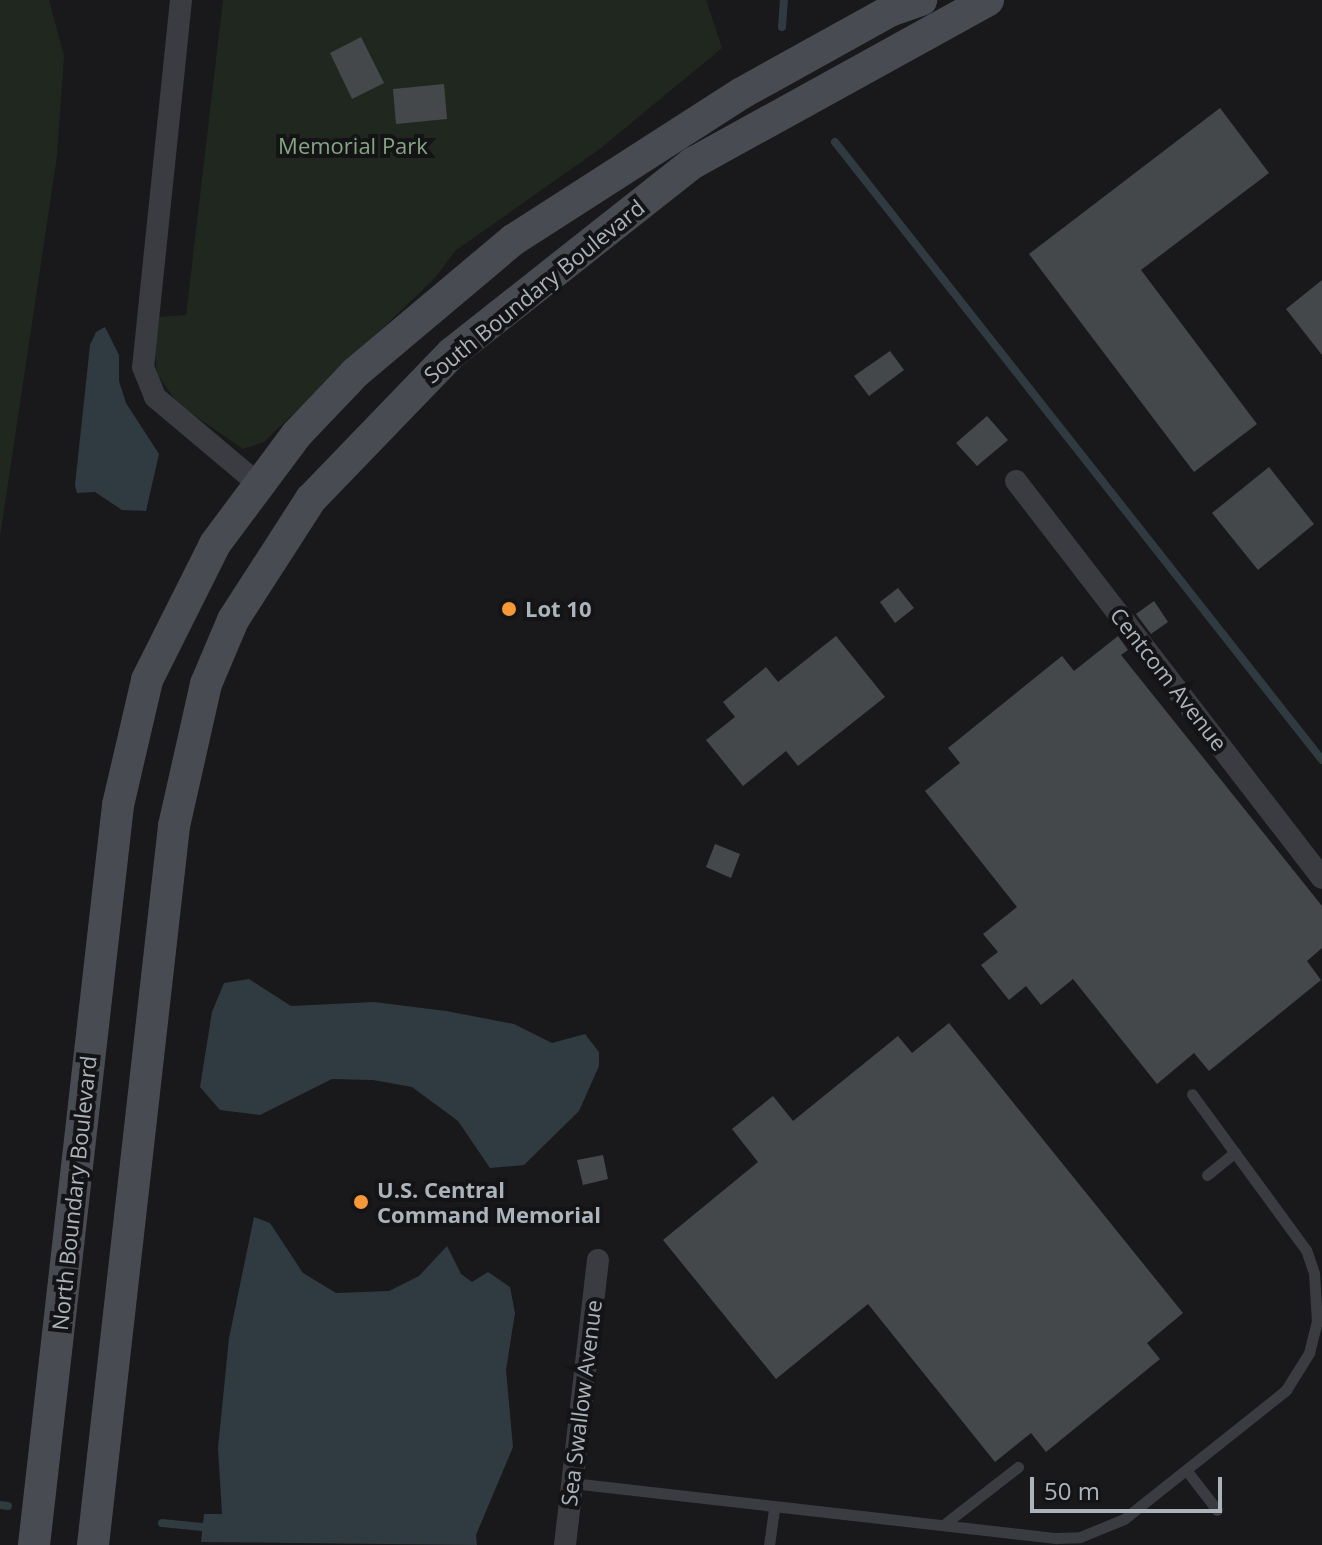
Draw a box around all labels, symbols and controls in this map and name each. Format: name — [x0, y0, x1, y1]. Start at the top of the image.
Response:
park label: Memorial Park — [278, 133, 428, 159]
street label: South Boundary Boulevard — [418, 194, 650, 388]
place label: Lot 10 — [525, 596, 591, 622]
marker: Lot 10 — [500, 600, 518, 618]
street label: Centcom Avenue — [1105, 602, 1233, 756]
street label: North Boundary Boulevard — [46, 1054, 102, 1332]
place label: U.S. Central Command Memorial — [377, 1176, 601, 1228]
marker: U.S. Central Command Memorial — [352, 1193, 370, 1211]
street label: Sea Swallow Avenue — [555, 1298, 607, 1508]
scale bar — [1034, 1461, 1226, 1511]
text: 50 m — [1044, 1474, 1100, 1507]

